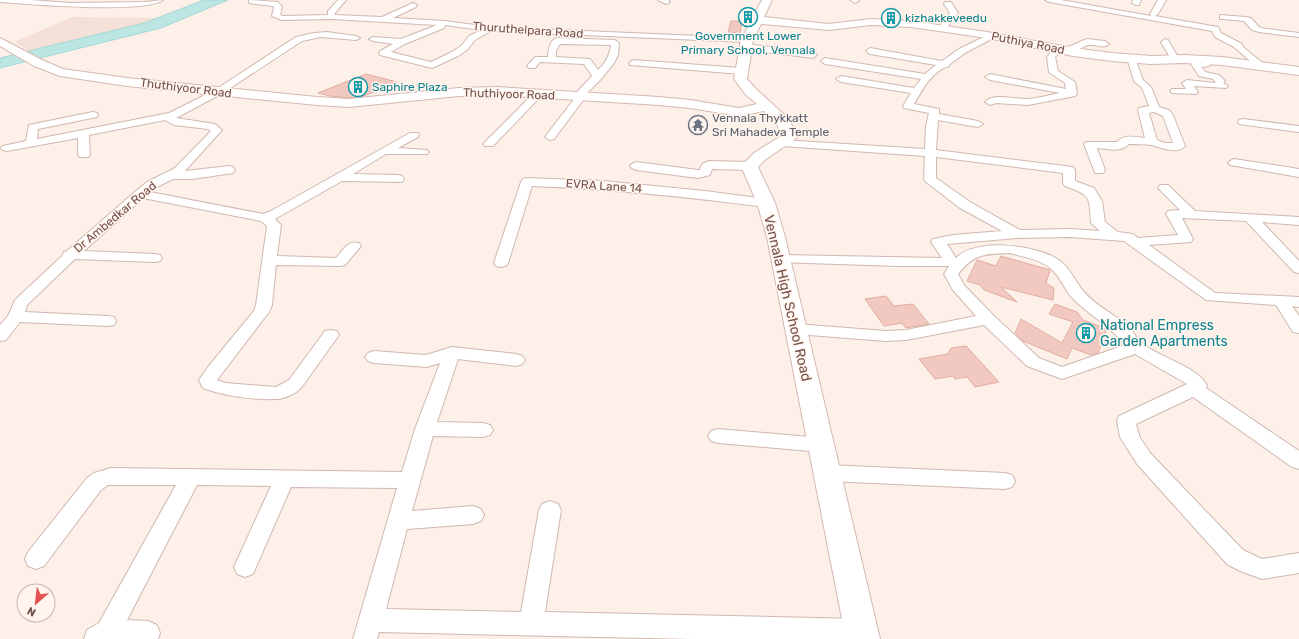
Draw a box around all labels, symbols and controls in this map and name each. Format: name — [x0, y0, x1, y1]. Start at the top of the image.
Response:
building icon: Government Lower Primary School, Vennala — [737, 6, 759, 28]
building icon: kizhakkeveedu — [880, 7, 902, 29]
place label: kizhakkeveedu — [905, 11, 987, 25]
street label: Thuruthelpara Road — [472, 19, 584, 41]
place label: Government Lower Primary School, Vennala — [681, 29, 815, 57]
street label: Puthiya Road — [990, 29, 1066, 57]
street label: Thuthiyoor Road — [139, 75, 233, 101]
building icon: Saphire Plaza — [347, 76, 369, 98]
place label: Saphire Plaza — [372, 80, 448, 94]
street label: Thuthiyoor Road — [463, 85, 555, 103]
place label: Vennala Thykkatt Sri Mahadeva Temple — [712, 111, 830, 139]
temple icon: Vennala Thykkatt Sri Mahadeva Temple — [687, 114, 709, 136]
street label: EVRA Lane 14 — [565, 176, 643, 196]
street label: Dr Ambedkar Road — [71, 178, 159, 256]
street label: Vennala High School Road — [760, 213, 815, 383]
place label: National Empress Garden Apartments — [1100, 317, 1228, 350]
building icon: National Empress Garden Apartments — [1075, 322, 1097, 344]
north arrow — [16, 583, 56, 623]
text: N — [25, 604, 38, 619]

